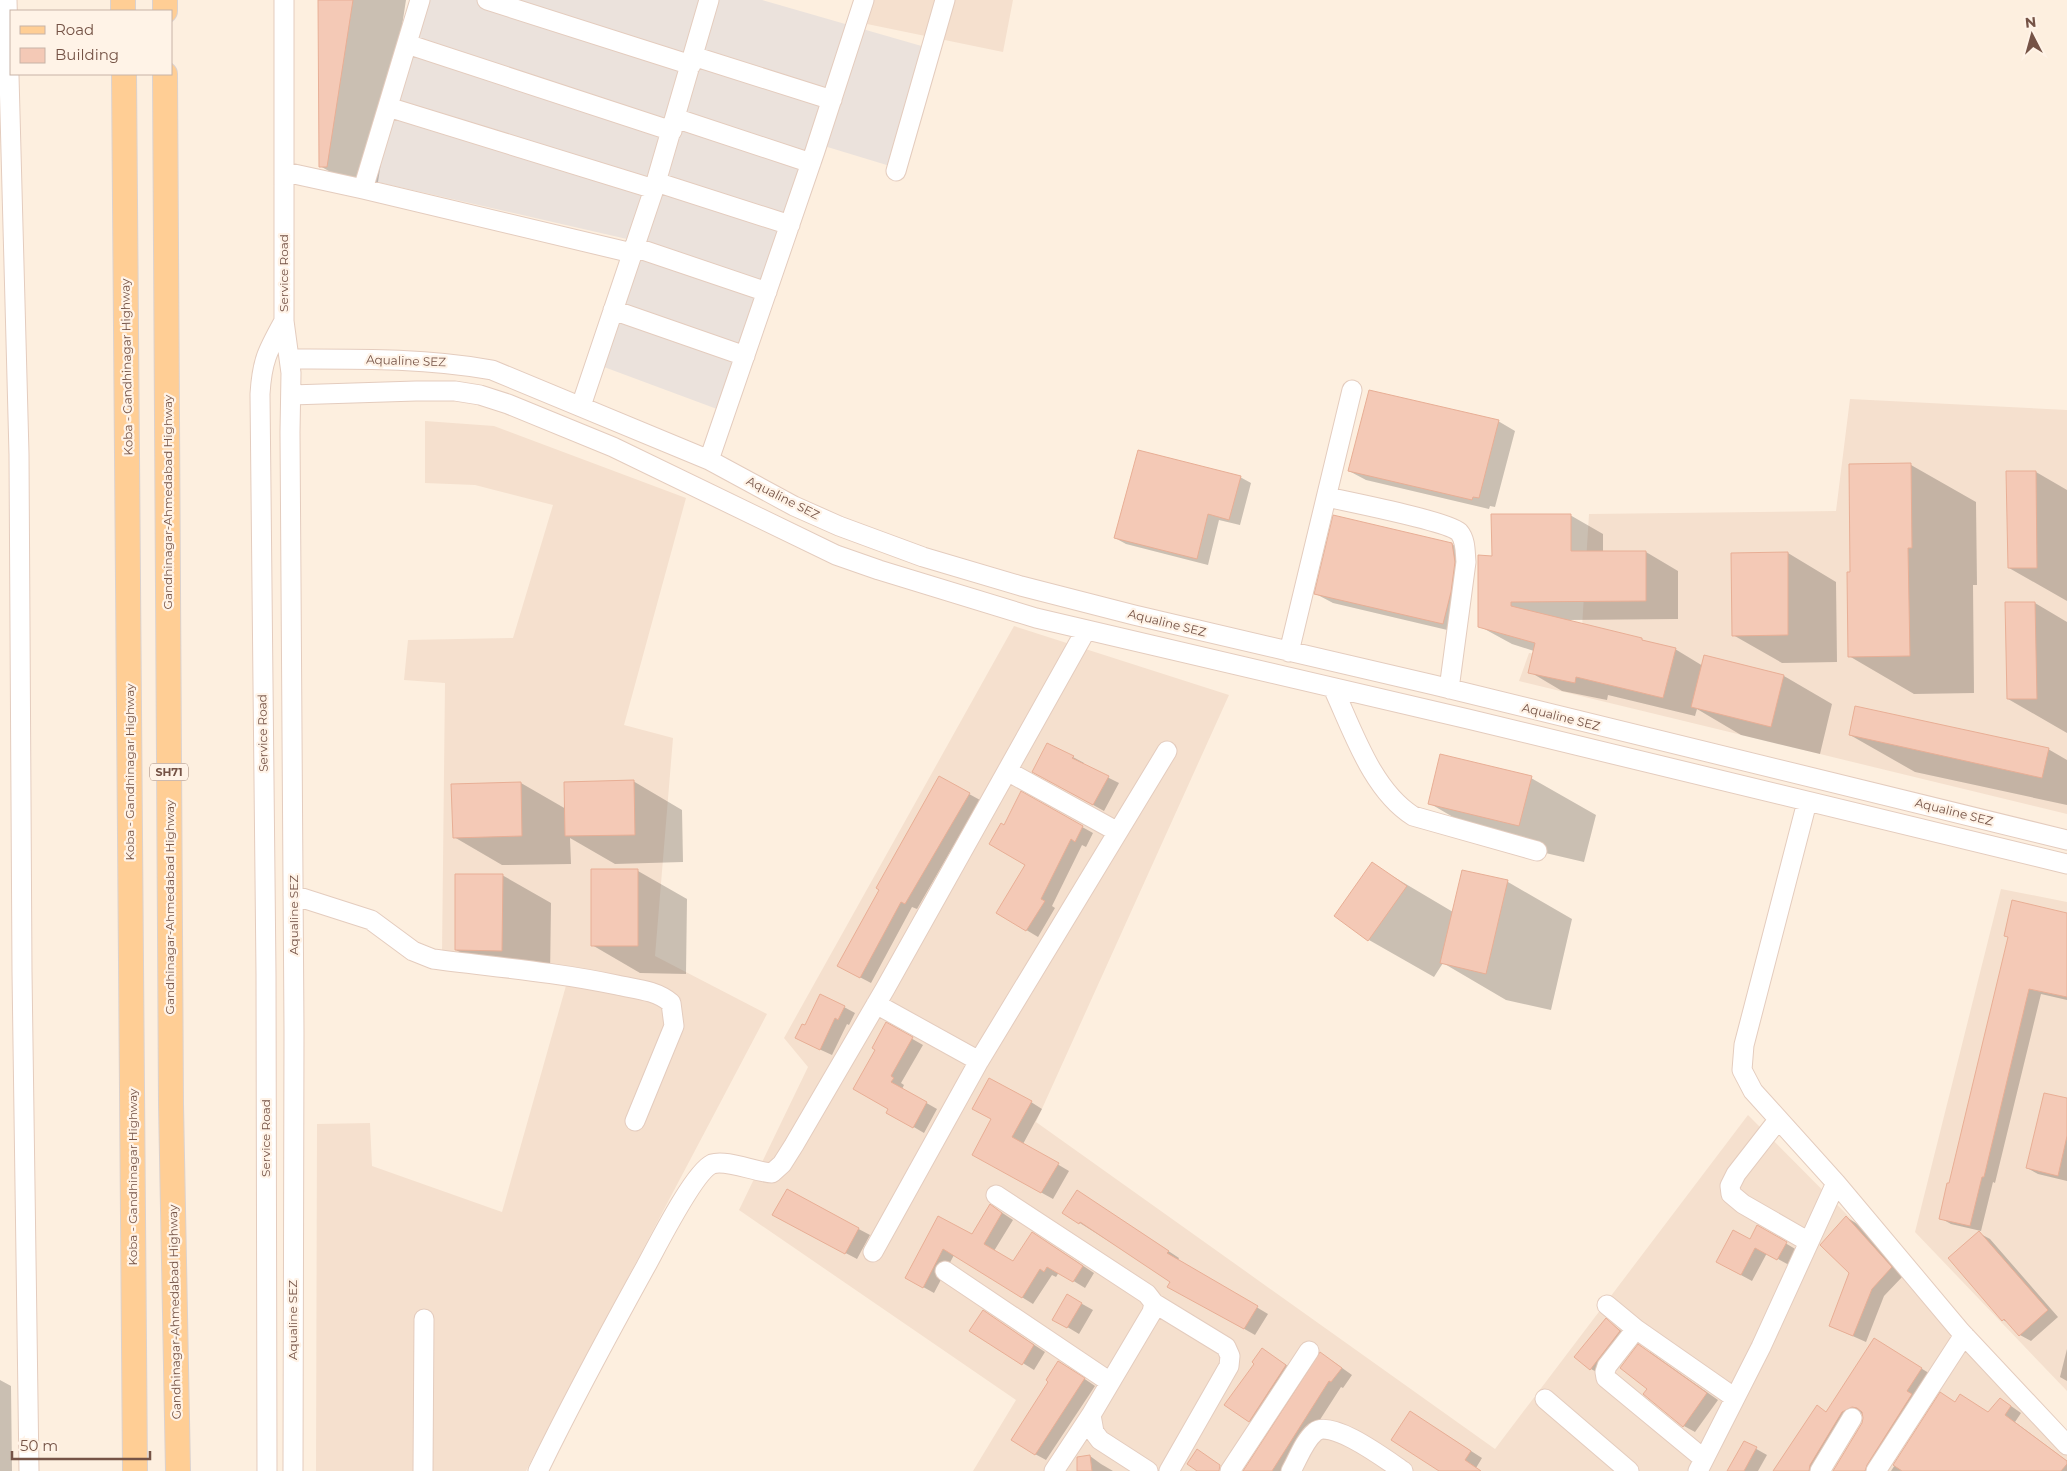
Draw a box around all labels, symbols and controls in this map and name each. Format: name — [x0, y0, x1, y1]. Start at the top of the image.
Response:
legend — [10, 10, 172, 75]
north arrow — [2007, 10, 2057, 60]
text: N — [2024, 13, 2037, 32]
text: Road — [55, 20, 94, 39]
text: Building — [55, 45, 119, 64]
street label: Service Road — [276, 234, 291, 312]
street label: Koba - Gandhinagar Highway — [117, 278, 136, 456]
street label: Aqualine SEZ — [366, 352, 446, 369]
street label: Gandhinagar-Ahmedabad Highway — [160, 394, 175, 609]
street label: Aqualine SEZ — [744, 473, 822, 522]
street label: Aqualine SEZ — [1126, 606, 1208, 640]
street label: Koba - Gandhinagar Highway — [122, 683, 137, 861]
street label: Service Road — [254, 694, 271, 772]
street label: Aqualine SEZ — [1520, 700, 1602, 734]
road number: SH71 — [150, 764, 188, 780]
street label: Aqualine SEZ — [1913, 795, 1995, 829]
street label: Gandhinagar-Ahmedabad Highway — [162, 799, 177, 1014]
street label: Aqualine SEZ — [286, 875, 301, 955]
street label: Koba - Gandhinagar Highway — [125, 1088, 140, 1266]
street label: Service Road — [258, 1099, 273, 1177]
street label: Gandhinagar-Ahmedabad Highway — [165, 1204, 184, 1419]
street label: Aqualine SEZ — [285, 1280, 300, 1360]
scale bar — [12, 1428, 150, 1460]
text: 50 m — [20, 1436, 58, 1455]

